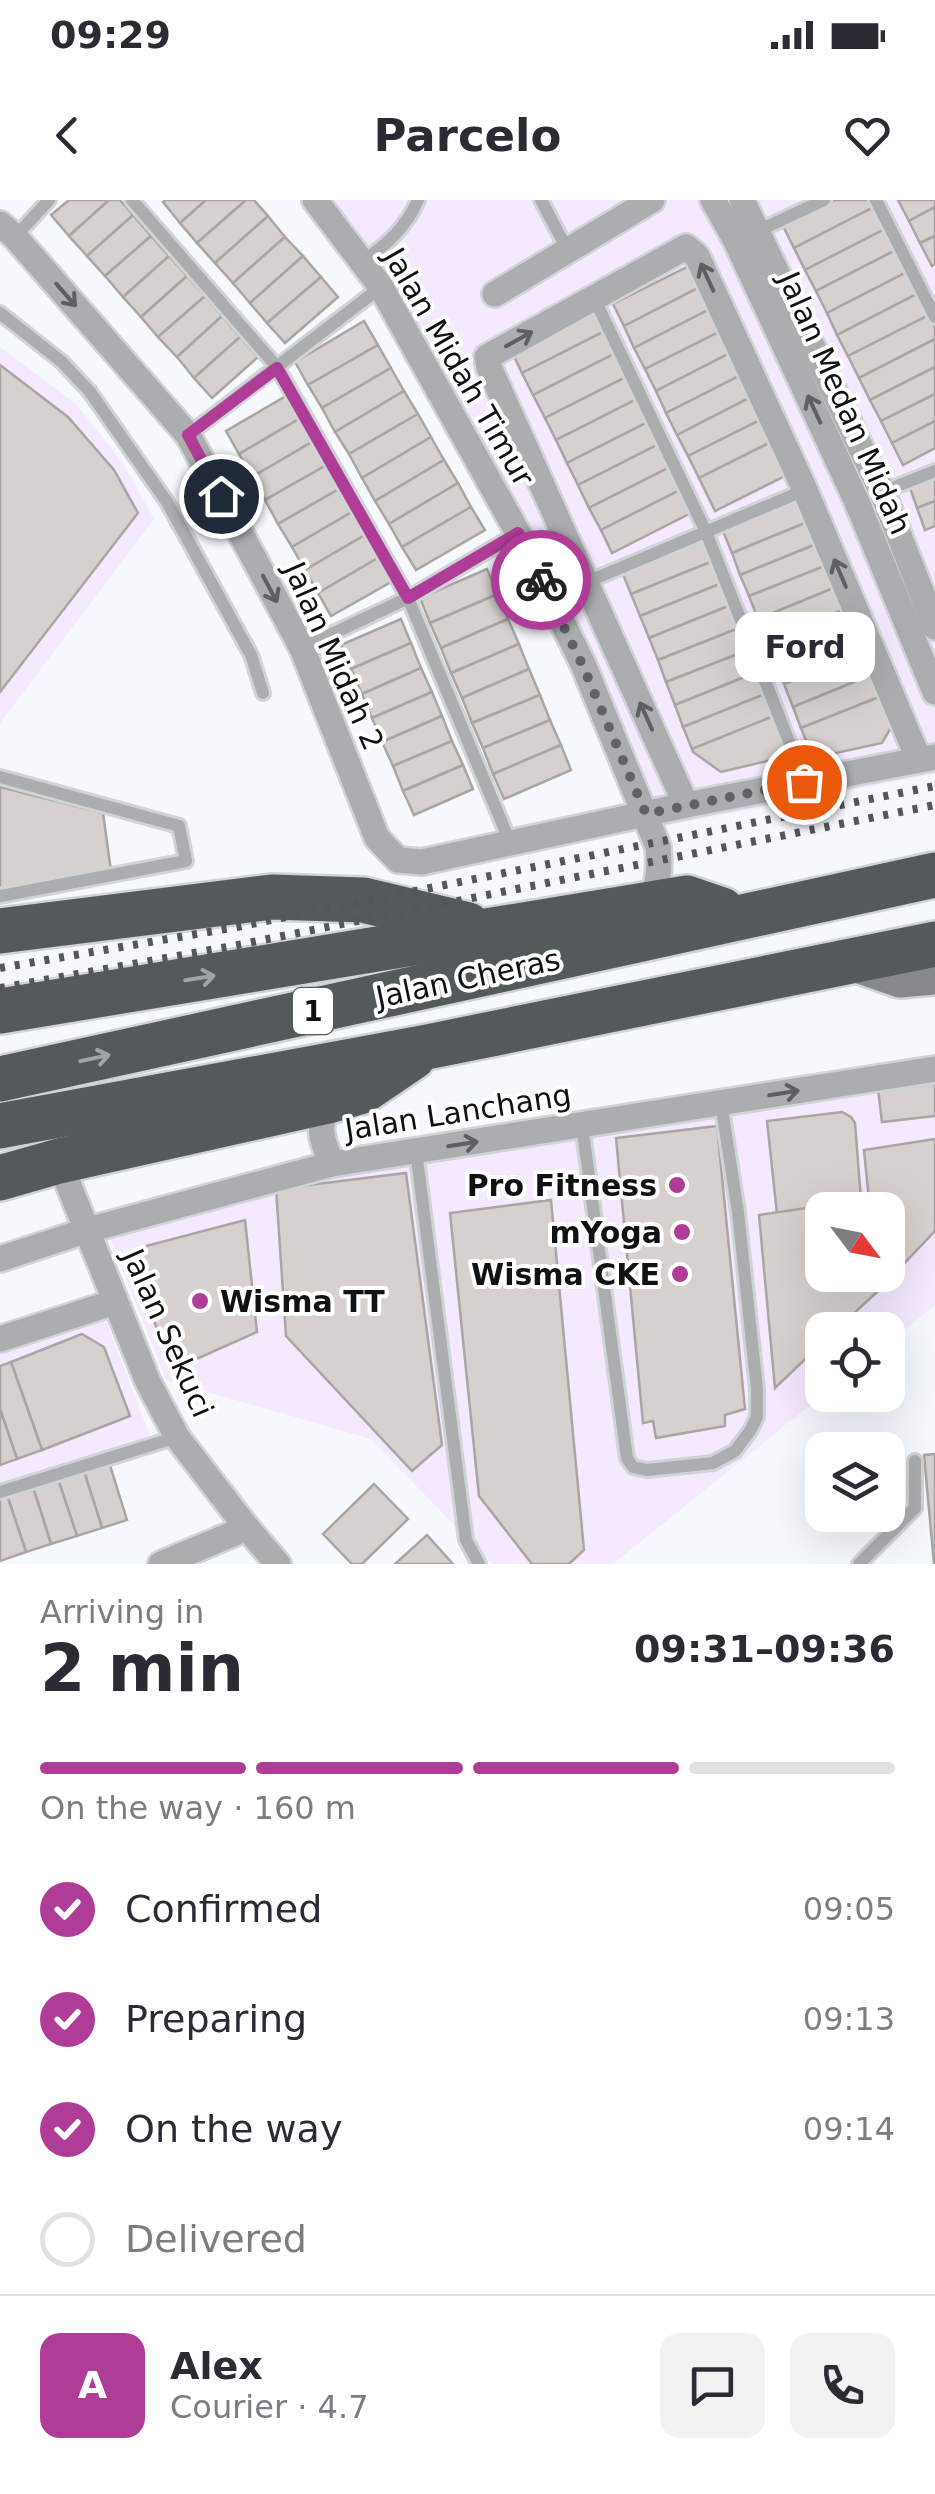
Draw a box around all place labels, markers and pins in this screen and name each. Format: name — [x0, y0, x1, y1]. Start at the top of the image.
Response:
pin — [179, 454, 264, 539]
callout: Ford — [734, 612, 874, 682]
pin — [762, 740, 847, 825]
place label: Pro Fitness — [467, 1168, 657, 1203]
marker: Pro Fitness — [666, 1174, 688, 1196]
place label: mYoga — [549, 1215, 662, 1250]
marker: mYoga — [671, 1221, 693, 1243]
place label: Wisma CKE — [471, 1257, 660, 1292]
marker: Wisma CKE — [669, 1263, 691, 1285]
place label: Wisma TT — [220, 1284, 385, 1319]
marker: Wisma TT — [189, 1290, 211, 1312]

